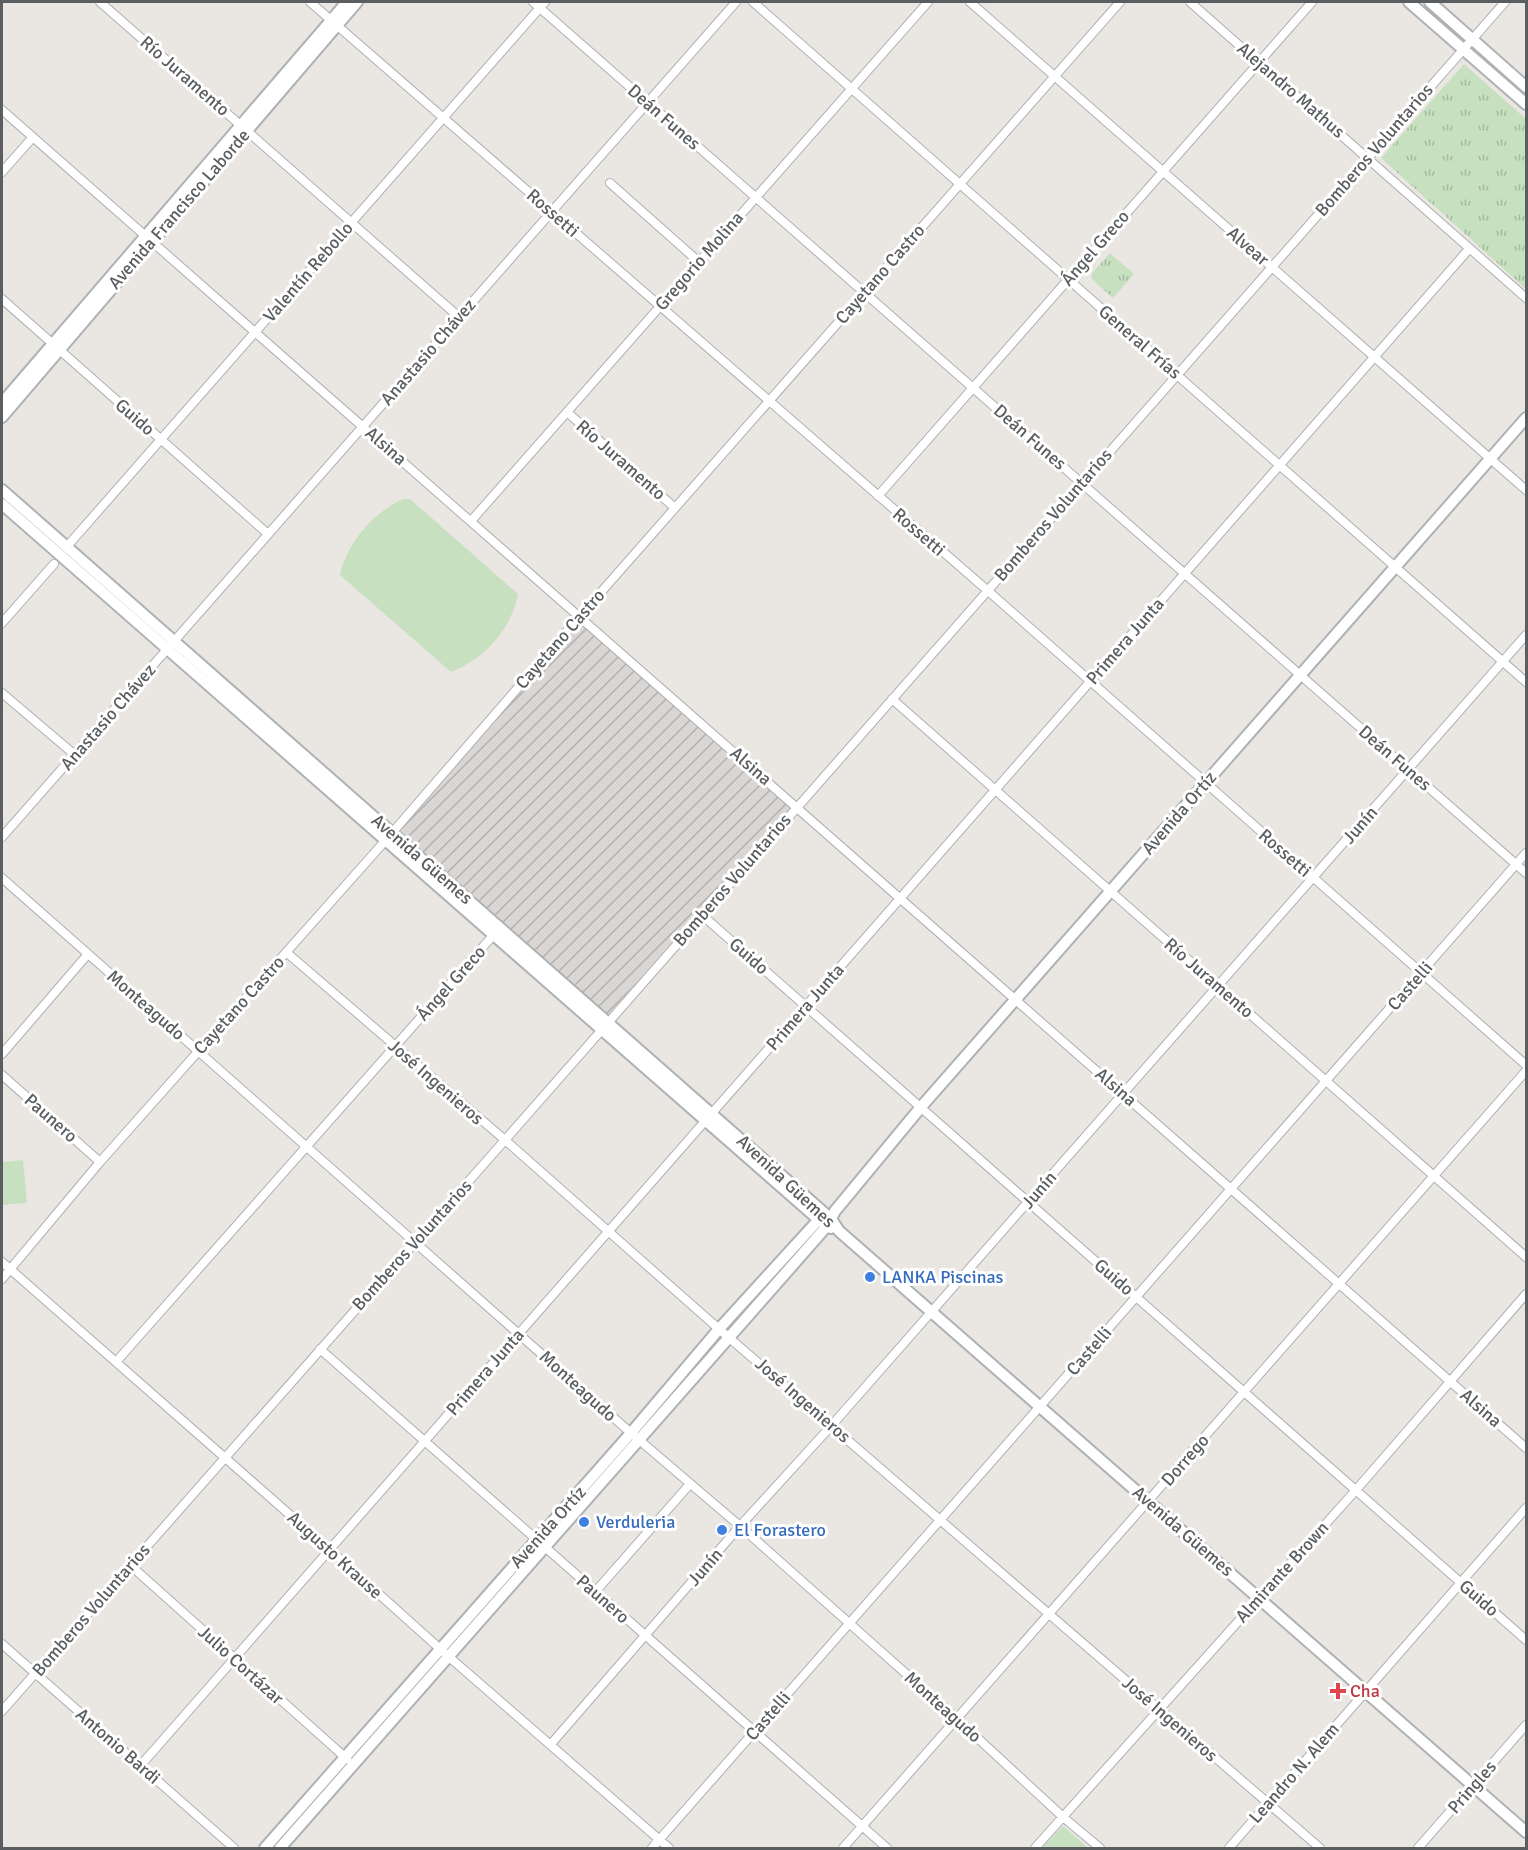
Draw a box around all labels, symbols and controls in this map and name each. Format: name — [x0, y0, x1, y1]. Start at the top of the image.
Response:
street label: Río Juramento — [136, 31, 234, 121]
street label: Alejandro Mathus — [1233, 37, 1349, 143]
street label: Deán Funes — [623, 79, 705, 155]
street label: Bomberos Voluntarios — [1310, 79, 1438, 221]
street label: Avenida Francisco Laborde — [104, 125, 254, 293]
street label: Rossetti — [522, 184, 584, 242]
street label: Ángel Greco — [1056, 206, 1134, 290]
street label: Gregorio Molina — [650, 207, 748, 315]
street label: Valentín Rebollo — [258, 217, 358, 327]
street label: Cayetano Castro — [831, 220, 929, 328]
street label: Alvear — [1222, 222, 1274, 271]
street label: Anastasio Chávez — [376, 294, 480, 410]
street label: General Frías — [1094, 300, 1186, 384]
street label: Guido — [111, 394, 159, 440]
street label: Deán Funes — [989, 399, 1071, 475]
street label: Río Juramento — [572, 415, 670, 505]
street label: Alsina — [361, 422, 411, 470]
street label: Bomberos Voluntarios — [989, 444, 1117, 586]
street label: Rossetti — [888, 503, 950, 561]
street label: Cayetano Castro — [511, 585, 609, 693]
street label: Primera Junta — [1081, 593, 1169, 689]
street label: Anastasio Chávez — [56, 659, 160, 775]
street label: Deán Funes — [1354, 720, 1436, 796]
street label: Alsina — [726, 742, 776, 790]
street label: Avenida Ortíz — [1137, 767, 1221, 859]
street label: Junín — [1338, 802, 1382, 848]
street label: Avenida Güemes — [367, 809, 477, 909]
street label: Bomberos Voluntarios — [668, 809, 796, 951]
street label: Rossetti — [1254, 824, 1316, 882]
street label: Guido — [725, 933, 773, 979]
street label: Río Juramento — [1160, 933, 1258, 1023]
street label: Ángel Greco — [412, 941, 490, 1025]
street label: Cayetano Castro — [189, 951, 289, 1059]
street label: Castelli — [1383, 957, 1437, 1015]
street label: Primera Junta — [761, 959, 849, 1055]
street label: Monteagudo — [102, 965, 190, 1045]
street label: José Ingenieros — [384, 1035, 488, 1129]
street label: Alsina — [1091, 1063, 1141, 1111]
street label: Paunero — [20, 1089, 82, 1147]
street label: Avenida Güemes — [732, 1130, 840, 1232]
street label: Junín — [1017, 1167, 1061, 1213]
street label: Bomberos Voluntarios — [347, 1175, 477, 1315]
street label: Guido — [1090, 1254, 1138, 1300]
place label: LANKA Piscinas — [882, 1266, 1004, 1288]
marker: LANKA Piscinas — [863, 1270, 877, 1284]
street label: Castelli — [1062, 1322, 1116, 1380]
street label: Primera Junta — [441, 1324, 529, 1420]
street label: Monteagudo — [535, 1346, 621, 1426]
street label: José Ingenieros — [751, 1353, 855, 1447]
street label: Alsina — [1456, 1384, 1506, 1432]
street label: Dorrego — [1156, 1429, 1214, 1491]
street label: Avenida Ortíz — [505, 1481, 591, 1573]
street label: Avenida Güemes — [1128, 1481, 1238, 1581]
street label: Augusto Krause — [283, 1507, 387, 1603]
place label: Verduleria — [596, 1511, 675, 1533]
marker: Verduleria — [577, 1515, 591, 1529]
street label: Almirante Brown — [1231, 1517, 1333, 1627]
place label: El Forastero — [734, 1519, 826, 1541]
marker: El Forastero — [715, 1523, 729, 1537]
street label: Bomberos Voluntarios — [27, 1539, 155, 1681]
street label: Junín — [683, 1544, 727, 1590]
street label: Paunero — [572, 1570, 634, 1628]
street label: Guido — [1455, 1575, 1503, 1621]
street label: Julio Cortázar — [194, 1621, 289, 1709]
street label: Monteagudo — [900, 1667, 986, 1747]
street label: José Ingenieros — [1118, 1672, 1222, 1766]
place label: Cha — [1350, 1680, 1380, 1702]
marker: Cha — [1331, 1684, 1345, 1698]
street label: Castelli — [741, 1687, 795, 1745]
street label: Antonio Bardi — [71, 1703, 165, 1789]
street label: Leandro N. Alem — [1244, 1718, 1344, 1828]
street label: Pringles — [1443, 1756, 1501, 1818]

